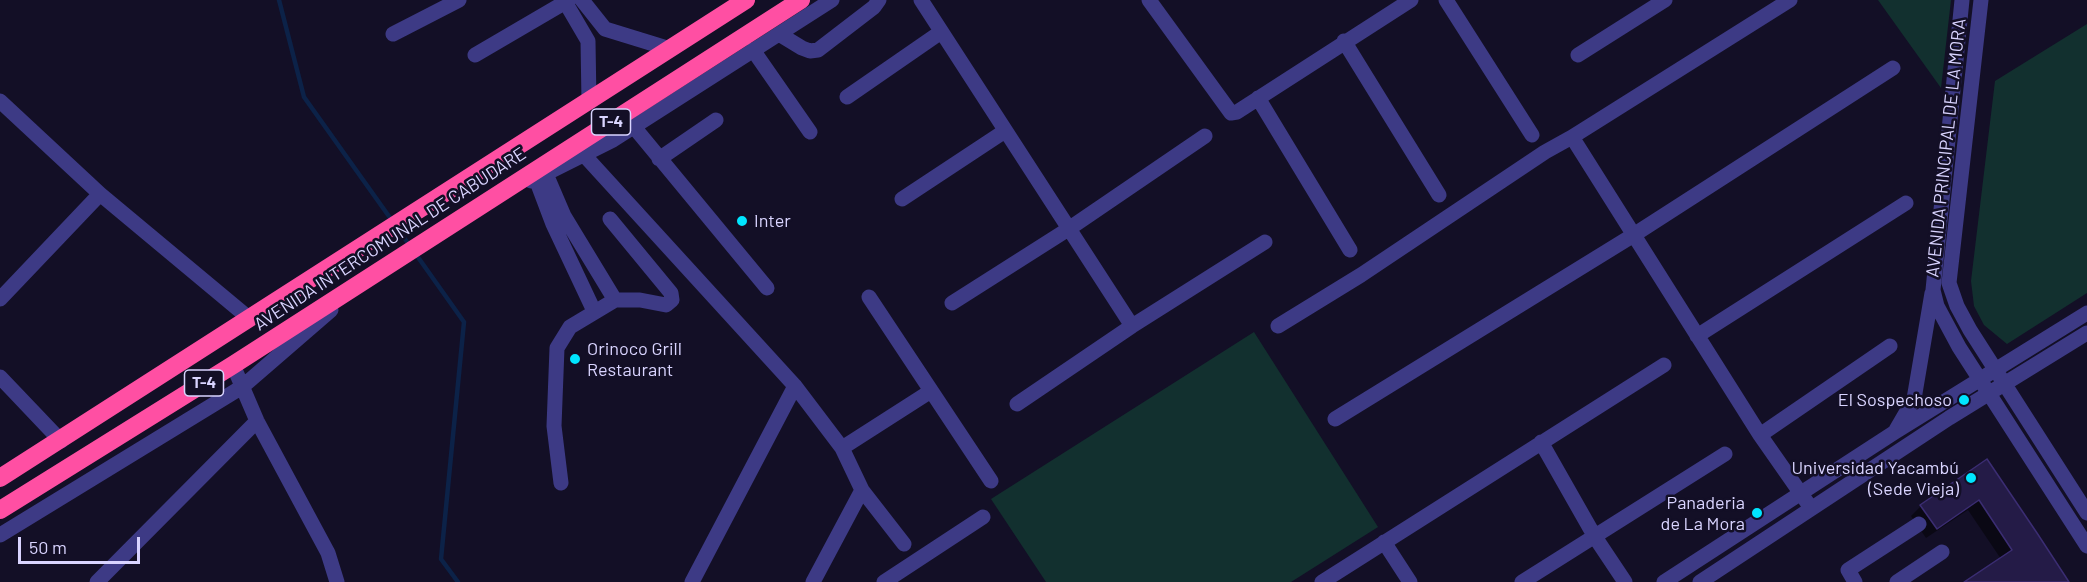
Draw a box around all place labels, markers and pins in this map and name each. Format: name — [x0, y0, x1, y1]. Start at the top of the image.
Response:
place label: Inter — [754, 210, 791, 232]
marker: Inter — [735, 214, 749, 228]
place label: Orinoco Grill Restaurant — [587, 338, 682, 380]
marker: Orinoco Grill Restaurant — [568, 352, 582, 366]
place label: El Sospechoso — [1838, 389, 1952, 411]
marker: El Sospechoso — [1957, 393, 1971, 407]
place label: Universidad Yacambú (Sede Vieja) — [1791, 457, 1959, 500]
marker: Universidad Yacambú (Sede Vieja) — [1964, 471, 1978, 485]
place label: Panaderia de La Mora — [1661, 492, 1745, 534]
marker: Panaderia de La Mora — [1750, 506, 1764, 520]

